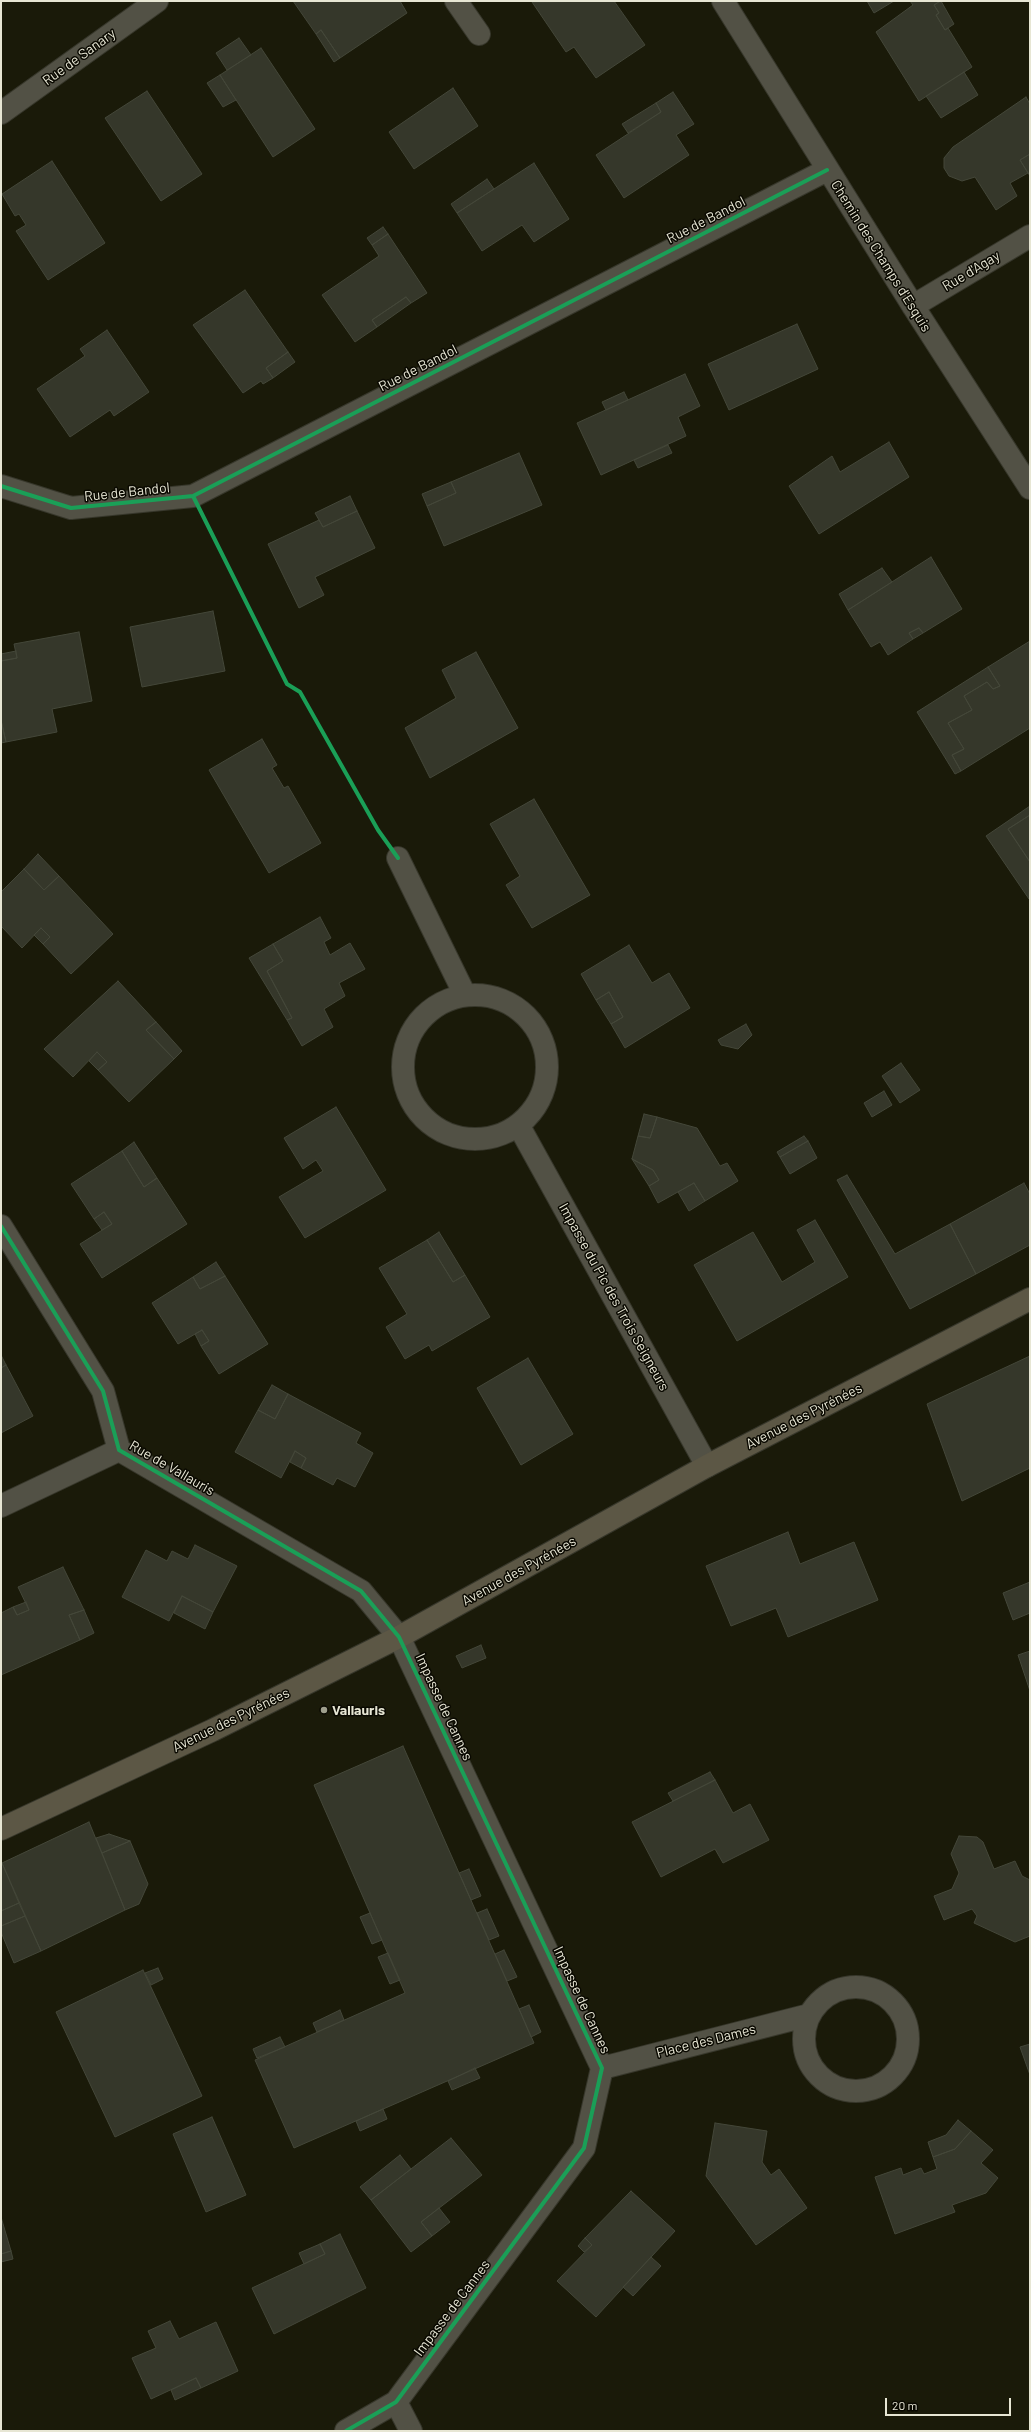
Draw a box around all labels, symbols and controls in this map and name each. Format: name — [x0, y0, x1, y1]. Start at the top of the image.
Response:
street label: Rue de Sanary — [39, 25, 119, 89]
street label: Chemin des Champs d'Esquis — [827, 177, 935, 335]
street label: Rue de Bandol — [664, 193, 748, 247]
street label: Rue d'Agay — [939, 247, 1003, 295]
street label: Rue de Bandol — [376, 341, 460, 395]
street label: Rue de Bandol — [83, 479, 171, 505]
street label: Impasse du Pic des Trois Seigneurs — [555, 1200, 673, 1394]
street label: Avenue des Pyrénées — [743, 1379, 865, 1453]
street label: Rue de Vallauris — [126, 1437, 218, 1499]
street label: Avenue des Pyrénées — [459, 1533, 579, 1609]
street label: Impasse de Cannes — [412, 1651, 476, 1763]
street label: Avenue des Pyrénées — [170, 1684, 292, 1756]
place label: Vallauris — [332, 1702, 385, 1718]
marker: Vallauris — [319, 1705, 329, 1715]
street label: Impasse de Cannes — [550, 1944, 614, 2056]
street label: Place des Dames — [655, 2021, 757, 2061]
street label: Impasse de Cannes — [410, 2257, 494, 2359]
scale bar — [887, 2390, 1013, 2416]
text: 20 m — [892, 2398, 918, 2412]

